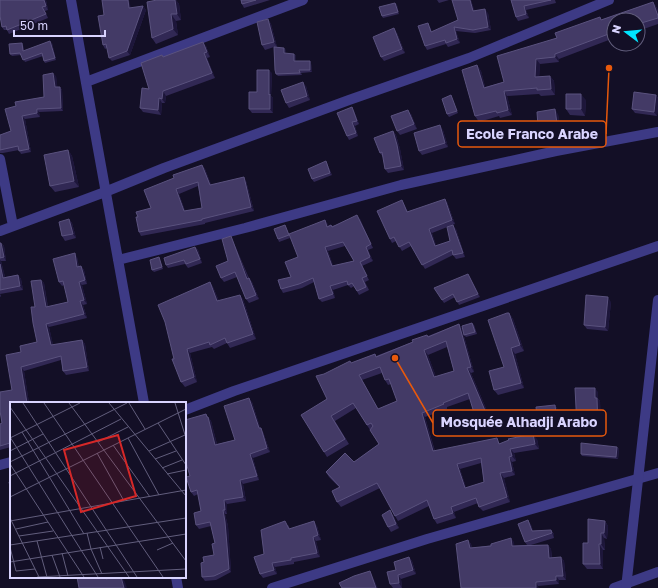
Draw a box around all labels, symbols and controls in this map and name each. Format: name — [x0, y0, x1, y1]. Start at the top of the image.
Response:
scale bar — [14, 12, 105, 38]
north arrow — [606, 12, 646, 52]
text: 50 m — [20, 18, 48, 33]
text: N — [609, 23, 623, 35]
callout: Ecole Franco Arabe — [458, 121, 606, 147]
text: Ecole Franco Arabe — [466, 125, 598, 142]
inset map — [10, 402, 186, 578]
callout: Mosquée Alhadji Arabo — [433, 410, 606, 436]
text: Mosquée Alhadji Arabo — [441, 413, 597, 430]

